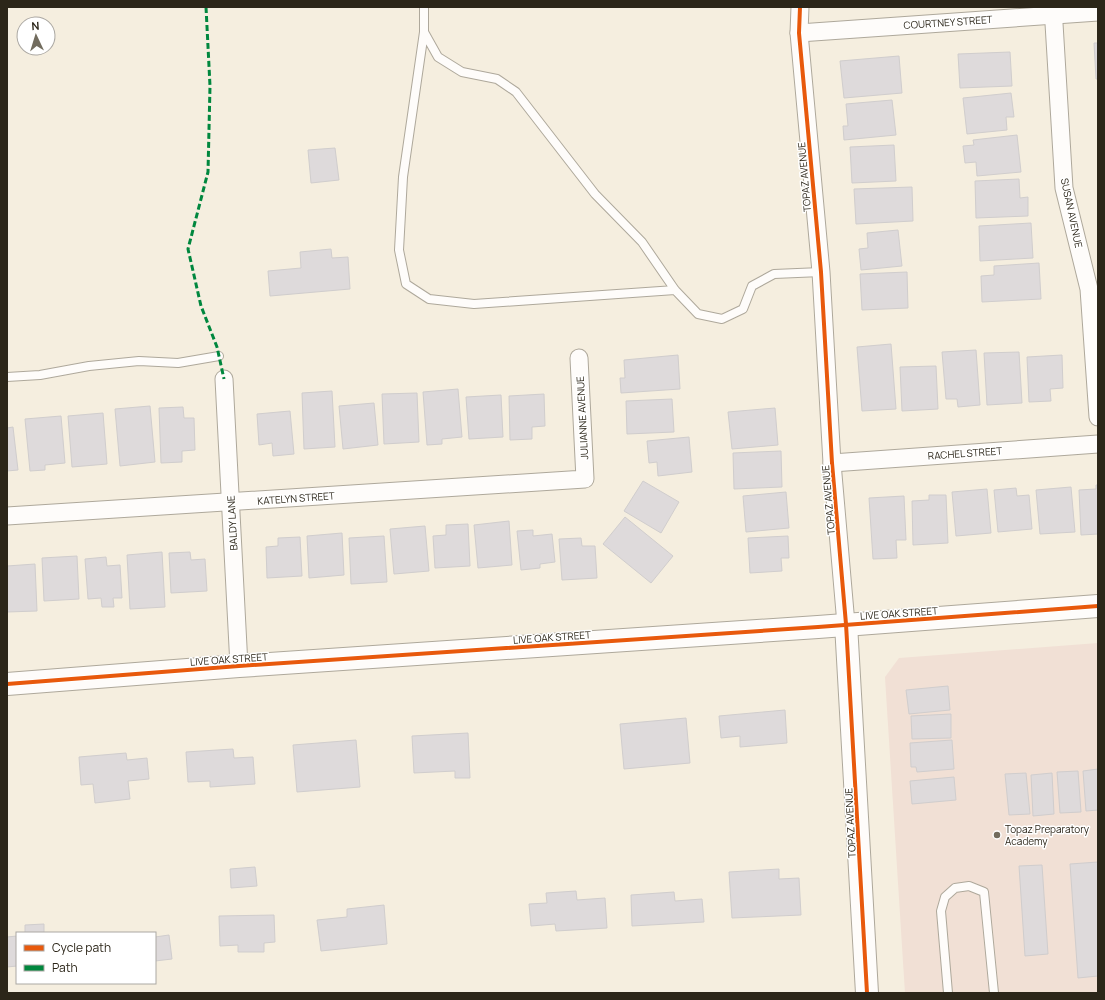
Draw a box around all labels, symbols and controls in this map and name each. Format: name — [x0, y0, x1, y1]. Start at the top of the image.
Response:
street label: COURTNEY STREET — [903, 12, 993, 32]
north arrow — [16, 16, 56, 56]
text: N — [31, 18, 40, 33]
street label: TOPAZ AVENUE — [794, 141, 814, 213]
street label: SUSAN AVENUE — [1058, 177, 1086, 250]
street label: JULIANNE AVENUE — [573, 376, 591, 460]
street label: RACHEL STREET — [927, 443, 1003, 463]
street label: TOPAZ AVENUE — [818, 464, 838, 536]
street label: KATELYN STREET — [257, 488, 335, 508]
street label: BALDY LANE — [224, 495, 240, 551]
street label: LIVE OAK STREET — [860, 603, 938, 623]
street label: LIVE OAK STREET — [513, 627, 591, 647]
street label: LIVE OAK STREET — [190, 649, 268, 669]
street label: TOPAZ AVENUE — [841, 787, 859, 858]
place label: Topaz Preparatory Academy — [1005, 822, 1090, 848]
marker: Topaz Preparatory Academy — [992, 830, 1002, 840]
legend — [16, 932, 156, 984]
text: Cycle path — [52, 939, 111, 956]
text: Path — [52, 959, 78, 976]

